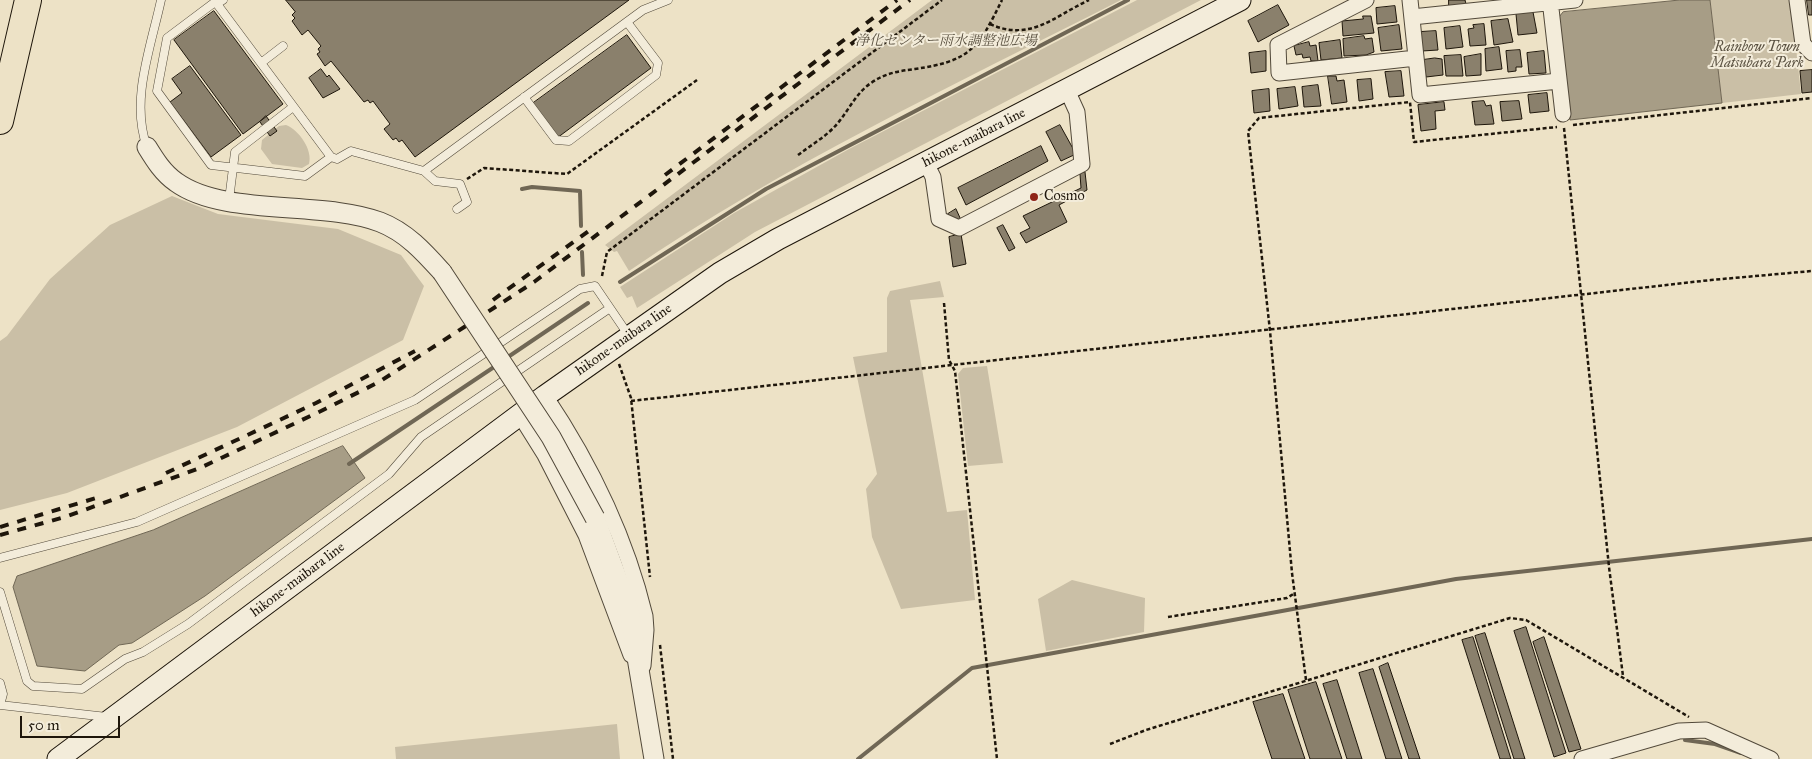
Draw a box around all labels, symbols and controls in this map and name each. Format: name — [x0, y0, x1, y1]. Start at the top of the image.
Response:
park label: 浄化センター雨水調整池広場 — [855, 34, 1037, 50]
park label: Rainbow Town Matsubara Park — [1711, 40, 1803, 72]
street label: hikone-maibara line — [920, 105, 1028, 171]
place label: Cosmo — [1044, 189, 1085, 205]
marker: Cosmo — [1028, 191, 1040, 203]
street label: hikone-maibara line — [573, 301, 675, 379]
street label: hikone-maibara line — [248, 539, 348, 621]
scale bar — [22, 706, 122, 738]
text: 50 m — [28, 716, 60, 734]

